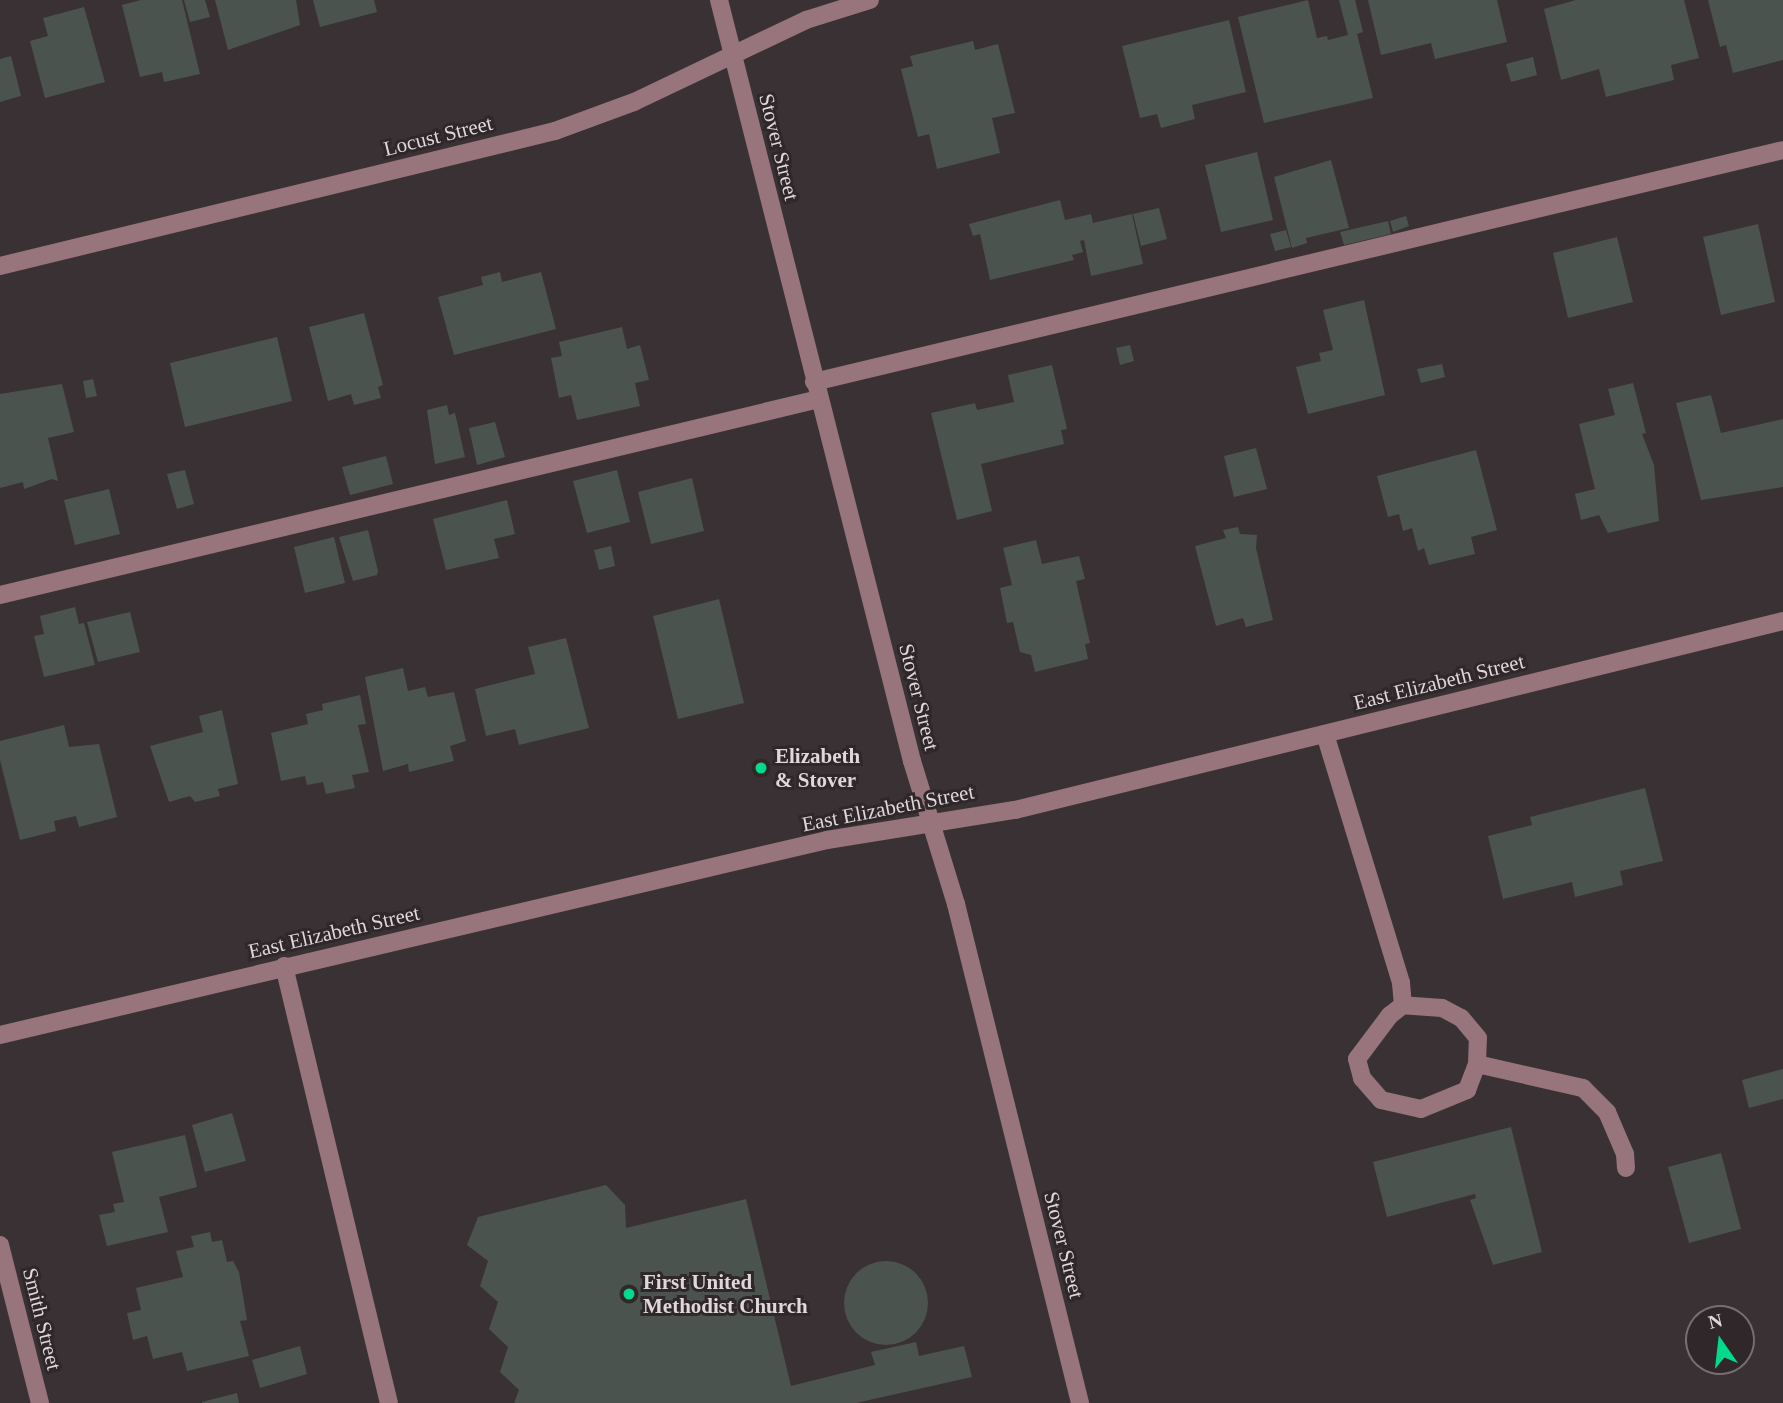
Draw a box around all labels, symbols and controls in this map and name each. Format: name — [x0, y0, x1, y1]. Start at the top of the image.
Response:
street label: Stover Street — [754, 91, 804, 203]
street label: Locust Street — [381, 110, 495, 162]
street label: Stover Street — [894, 641, 944, 753]
street label: East Elizabeth Street — [1351, 649, 1527, 715]
place label: Elizabeth & Stover — [775, 743, 860, 793]
marker: Elizabeth & Stover — [753, 760, 769, 776]
street label: East Elizabeth Street — [800, 779, 976, 837]
street label: East Elizabeth Street — [246, 900, 422, 964]
street label: Stover Street — [1039, 1189, 1089, 1301]
street label: Smith Street — [17, 1265, 67, 1373]
place label: First United Methodist Church — [643, 1269, 808, 1319]
marker: First United Methodist Church — [621, 1286, 637, 1302]
north arrow — [1685, 1305, 1755, 1375]
text: N — [1706, 1309, 1724, 1333]

